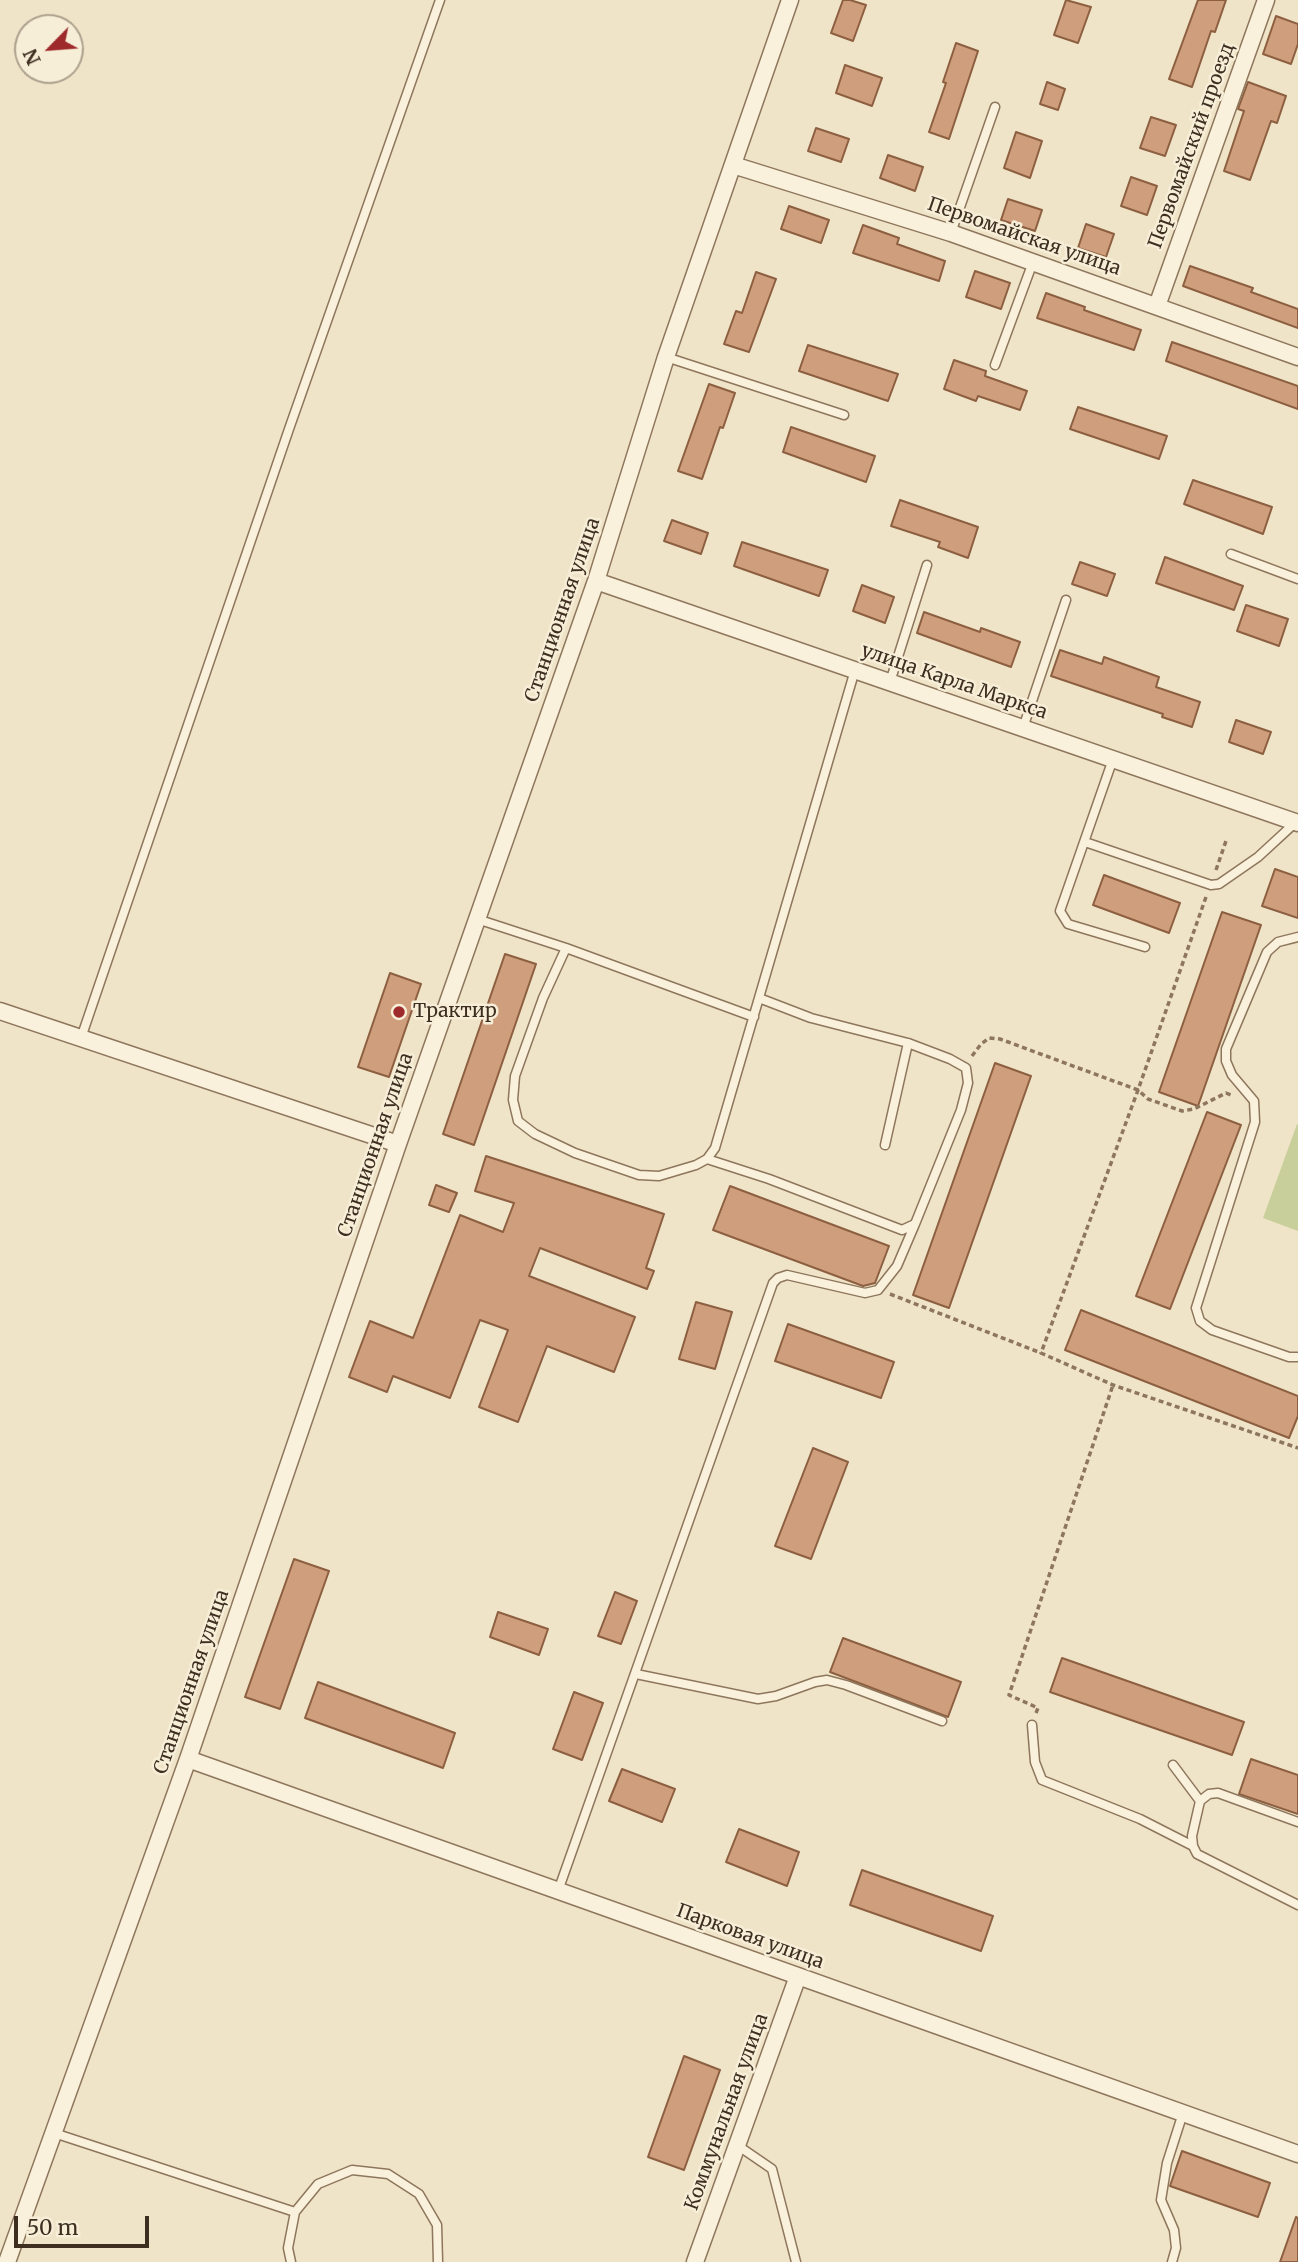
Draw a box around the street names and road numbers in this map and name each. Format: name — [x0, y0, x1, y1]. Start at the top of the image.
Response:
street label: Первомайский проезд — [1144, 40, 1240, 252]
street label: Первомайская улица — [924, 193, 1124, 281]
street label: Станционная улица — [521, 515, 605, 705]
street label: улица Карла Маркса — [858, 639, 1050, 725]
street label: Станционная улица — [334, 1050, 418, 1240]
street label: Станционная улица — [150, 1587, 234, 1777]
street label: Парковая улица — [673, 1900, 827, 1974]
street label: Коммунальная улица — [681, 2010, 773, 2214]

